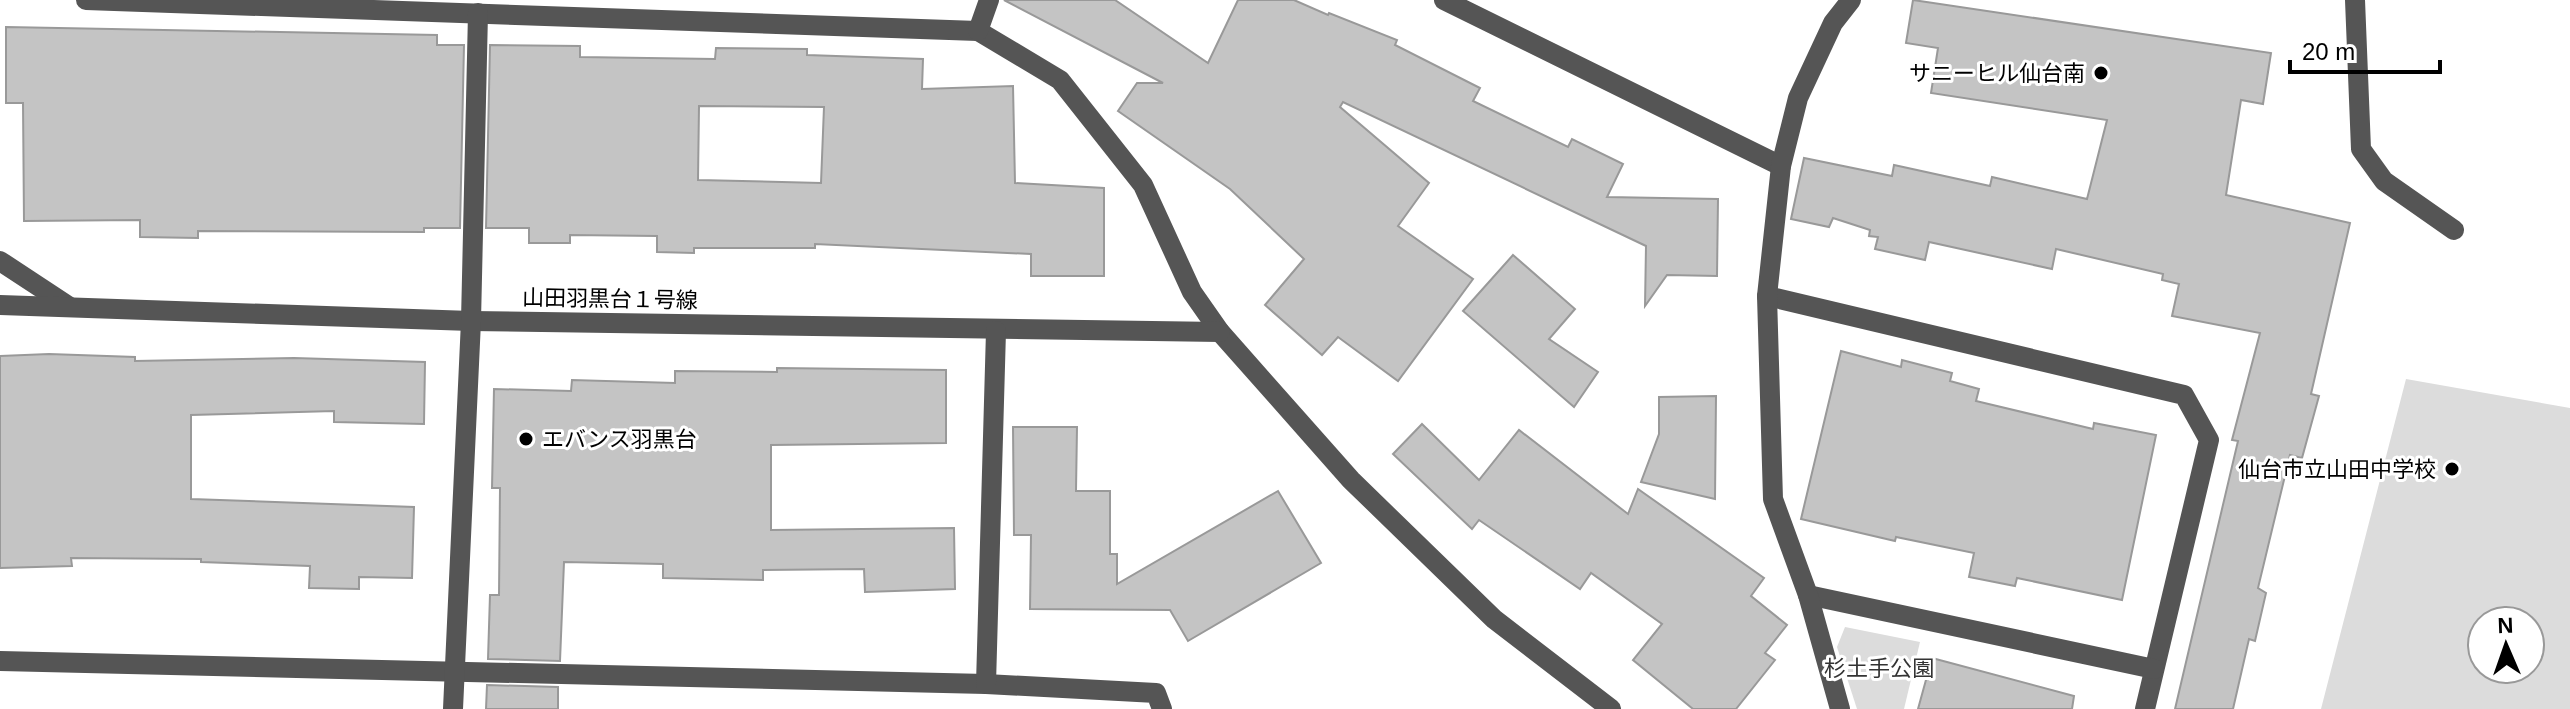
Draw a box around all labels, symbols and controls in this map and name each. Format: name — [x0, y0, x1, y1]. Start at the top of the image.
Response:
scale bar — [2290, 24, 2440, 74]
text: 20 m — [2302, 38, 2355, 65]
place label: サニーヒル仙台南 — [1909, 61, 2085, 86]
marker: サニーヒル仙台南 — [2092, 64, 2110, 82]
street label: 山田羽黒台１号線 — [522, 285, 698, 313]
place label: エバンス羽黒台 — [542, 427, 697, 452]
marker: エバンス羽黒台 — [517, 430, 535, 448]
place label: 仙台市立山田中学校 — [2238, 457, 2436, 482]
marker: 仙台市立山田中学校 — [2443, 460, 2461, 478]
north arrow — [2466, 605, 2546, 685]
text: N — [2497, 613, 2514, 638]
park label: 杉土手公園 — [1824, 656, 1934, 681]

